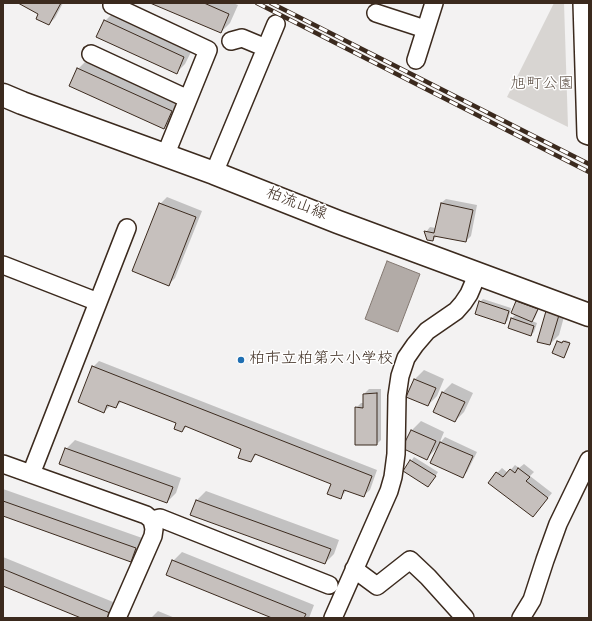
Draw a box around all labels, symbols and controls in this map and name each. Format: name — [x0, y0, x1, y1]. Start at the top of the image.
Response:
park label: 旭町公園 — [510, 75, 574, 95]
street label: 柏流山線 — [263, 185, 329, 225]
place label: 柏市立柏第六小学校 — [249, 350, 393, 370]
marker: 柏市立柏第六小学校 — [236, 355, 246, 365]

